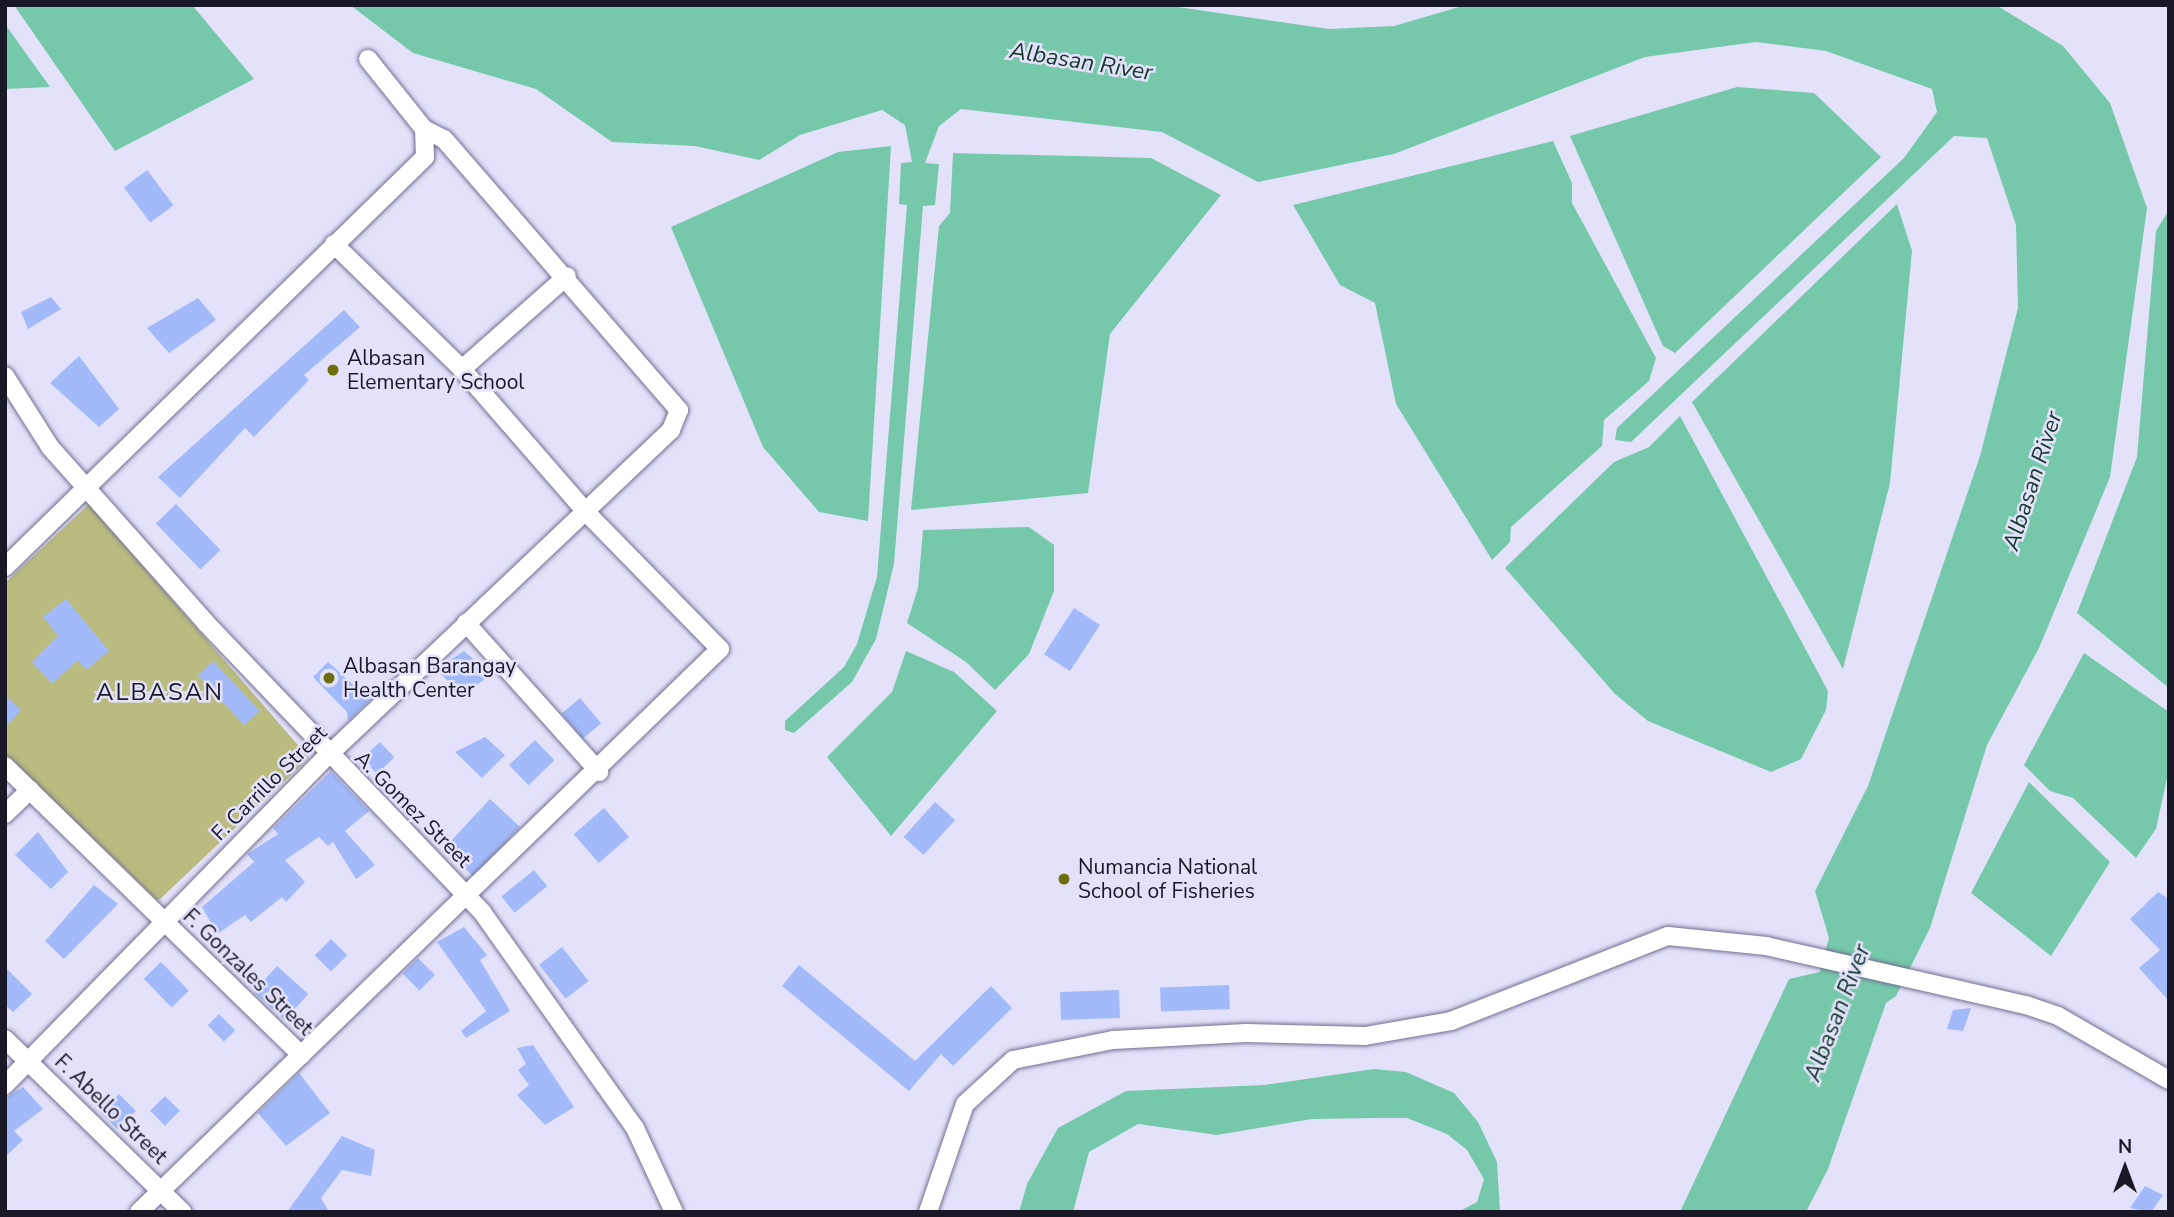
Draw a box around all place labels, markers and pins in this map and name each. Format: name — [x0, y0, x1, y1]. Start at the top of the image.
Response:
place label: Albasan Elementary School — [347, 345, 525, 395]
marker: Albasan Elementary School — [325, 362, 341, 378]
place label: Albasan Barangay Health Center — [343, 653, 516, 703]
marker: Albasan Barangay Health Center — [321, 670, 337, 686]
place label: Numancia National School of Fisheries — [1078, 854, 1257, 904]
marker: Numancia National School of Fisheries — [1056, 871, 1072, 887]

